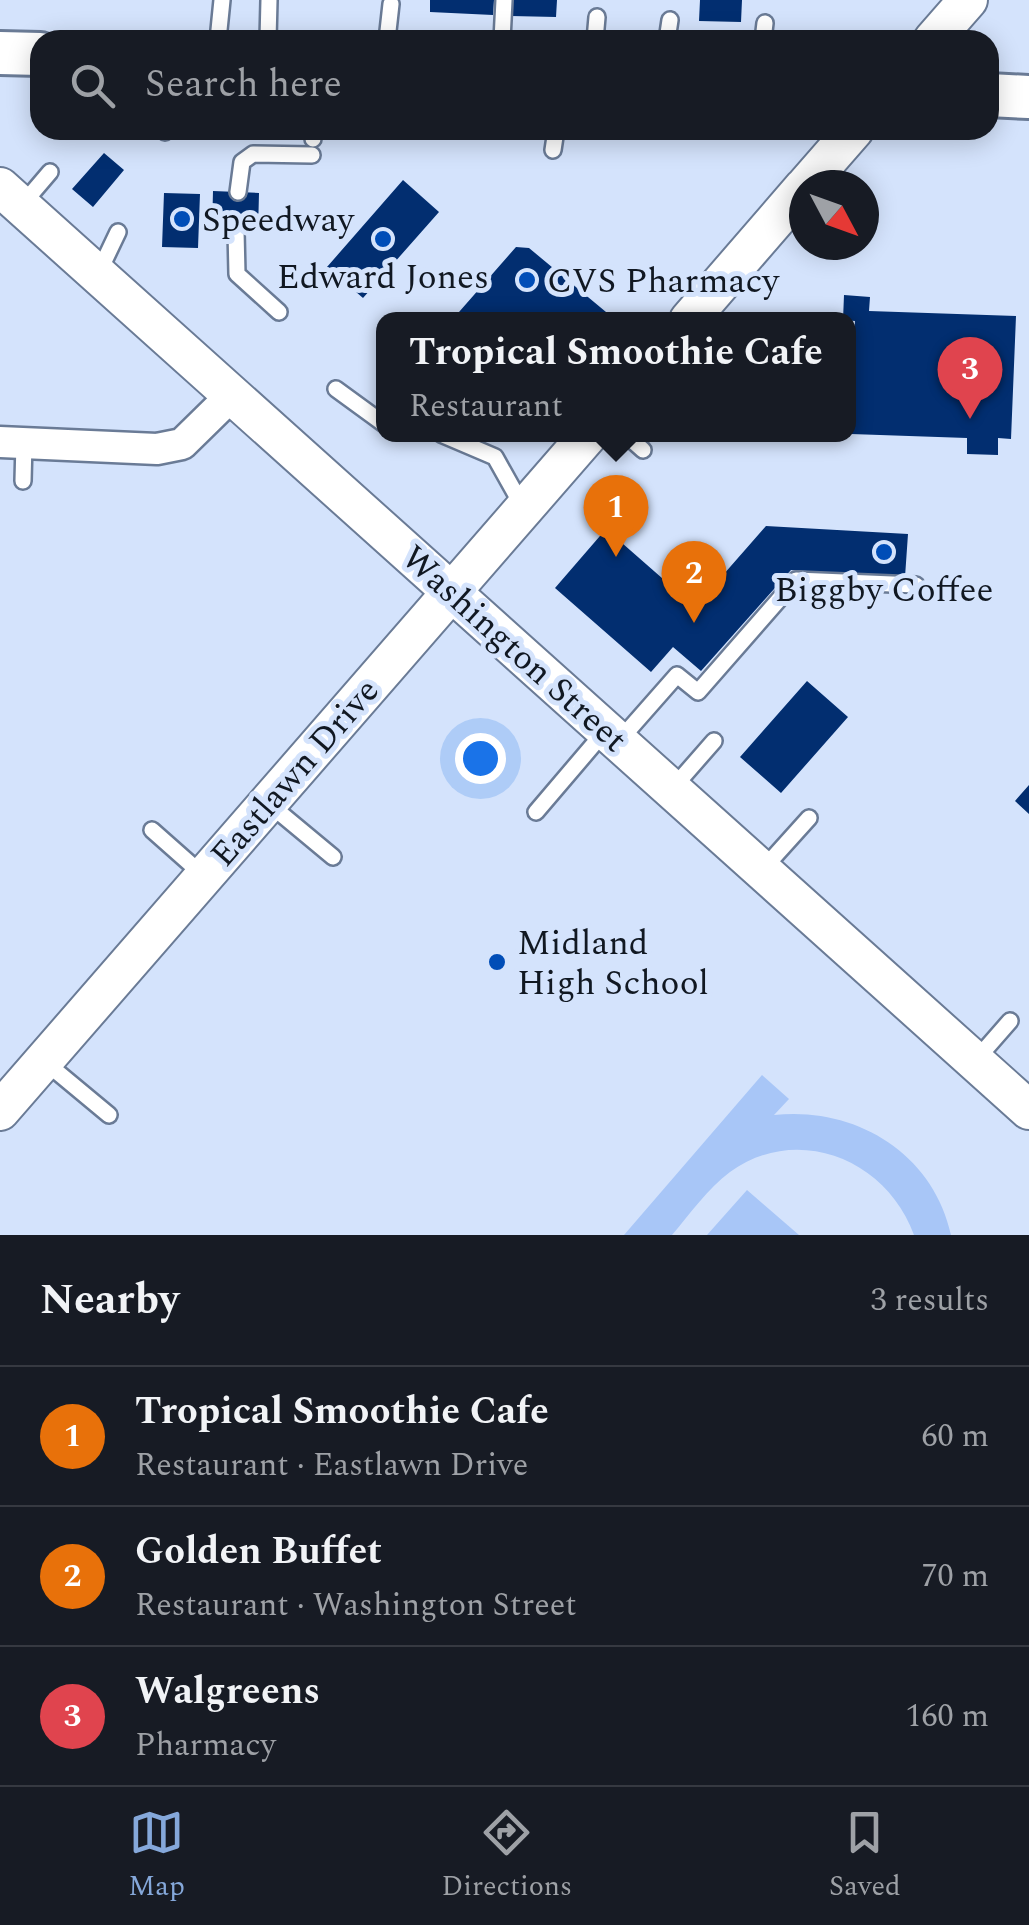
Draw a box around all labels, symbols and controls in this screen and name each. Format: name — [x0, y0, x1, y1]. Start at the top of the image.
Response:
search box — [30, 30, 999, 140]
text: Search here — [145, 56, 342, 114]
icon: search — [65, 58, 120, 113]
north arrow — [789, 170, 879, 260]
place label: Speedway — [202, 194, 355, 247]
marker: Speedway — [171, 208, 193, 230]
marker: Edward Jones — [372, 228, 394, 250]
place label: Edward Jones — [277, 251, 489, 304]
place label: CVS Pharmacy — [547, 255, 780, 308]
marker: CVS Pharmacy — [516, 269, 538, 291]
popup — [376, 312, 856, 442]
text: Tropical Smoothie Cafe — [409, 324, 823, 382]
pin: 3 — [938, 336, 1002, 419]
text: Restaurant — [409, 382, 563, 431]
pin: 1 — [584, 474, 648, 557]
street label: Washington Street — [389, 533, 639, 765]
pin: 2 — [662, 540, 726, 623]
marker: Biggby Coffee — [873, 541, 895, 563]
place label: Biggby Coffee — [775, 564, 993, 617]
street label: Eastlawn Drive — [198, 667, 392, 879]
your location — [455, 733, 506, 784]
place label: Midland High School — [517, 917, 709, 1010]
marker: Midland High School — [486, 951, 508, 973]
text: Nearby — [40, 1269, 179, 1332]
text: 3 results — [870, 1276, 989, 1325]
text: Tropical Smoothie Cafe — [135, 1383, 549, 1441]
text: 1 — [64, 1412, 81, 1461]
text: 60 m — [921, 1412, 989, 1461]
text: Restaurant · Eastlawn Drive — [135, 1441, 528, 1490]
text: Golden Buffet — [135, 1523, 382, 1581]
text: 2 — [64, 1552, 81, 1601]
text: 70 m — [921, 1552, 989, 1601]
text: Restaurant · Washington Street — [135, 1581, 577, 1630]
text: Walgreens — [135, 1663, 320, 1721]
text: 3 — [64, 1692, 81, 1741]
text: 160 m — [905, 1692, 989, 1741]
text: Pharmacy — [135, 1721, 276, 1770]
tab: Map — [128, 1805, 185, 1908]
tab: Directions — [441, 1805, 572, 1908]
tab: Saved — [829, 1805, 901, 1908]

